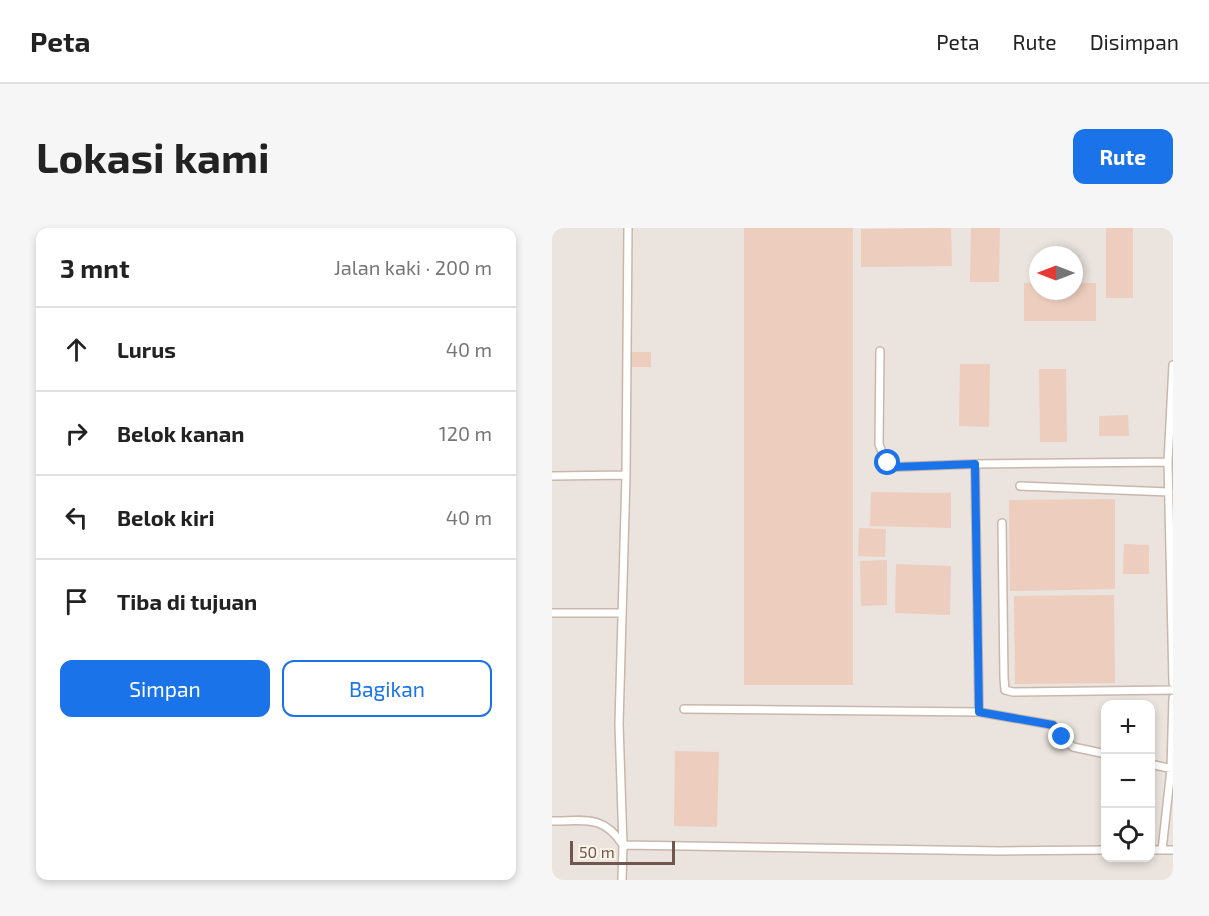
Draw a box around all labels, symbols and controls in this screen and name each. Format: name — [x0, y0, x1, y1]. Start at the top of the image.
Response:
text: Peta — [30, 24, 90, 58]
text: Peta — [936, 29, 979, 54]
text: Rute — [1012, 29, 1057, 54]
text: Disimpan — [1090, 29, 1179, 54]
button: Rute — [1073, 129, 1173, 184]
text: Lokasi kami — [36, 131, 270, 181]
north arrow — [1029, 246, 1083, 300]
text: 3 mnt — [60, 252, 130, 283]
text: Jalan kaki · 200 m — [334, 255, 492, 279]
icon: ahead — [60, 333, 93, 366]
text: Lurus — [117, 336, 176, 362]
text: 40 m — [446, 337, 492, 361]
icon: right — [60, 417, 93, 450]
text: Belok kanan — [117, 420, 244, 446]
text: 120 m — [439, 421, 492, 445]
route start — [874, 449, 900, 475]
icon: left — [60, 501, 93, 534]
text: Belok kiri — [117, 504, 214, 530]
text: 40 m — [446, 505, 492, 529]
icon: arrive — [60, 585, 93, 618]
text: Tiba di tujuan — [117, 588, 257, 614]
button: Simpan — [60, 660, 270, 717]
button: Bagikan — [282, 660, 492, 717]
map controls — [1101, 700, 1155, 862]
button: + — [1101, 700, 1155, 754]
route end — [1048, 723, 1074, 749]
button: − — [1101, 754, 1155, 808]
button: locate — [1101, 808, 1155, 862]
scale bar — [570, 838, 675, 866]
text: 50 m — [579, 842, 615, 861]

